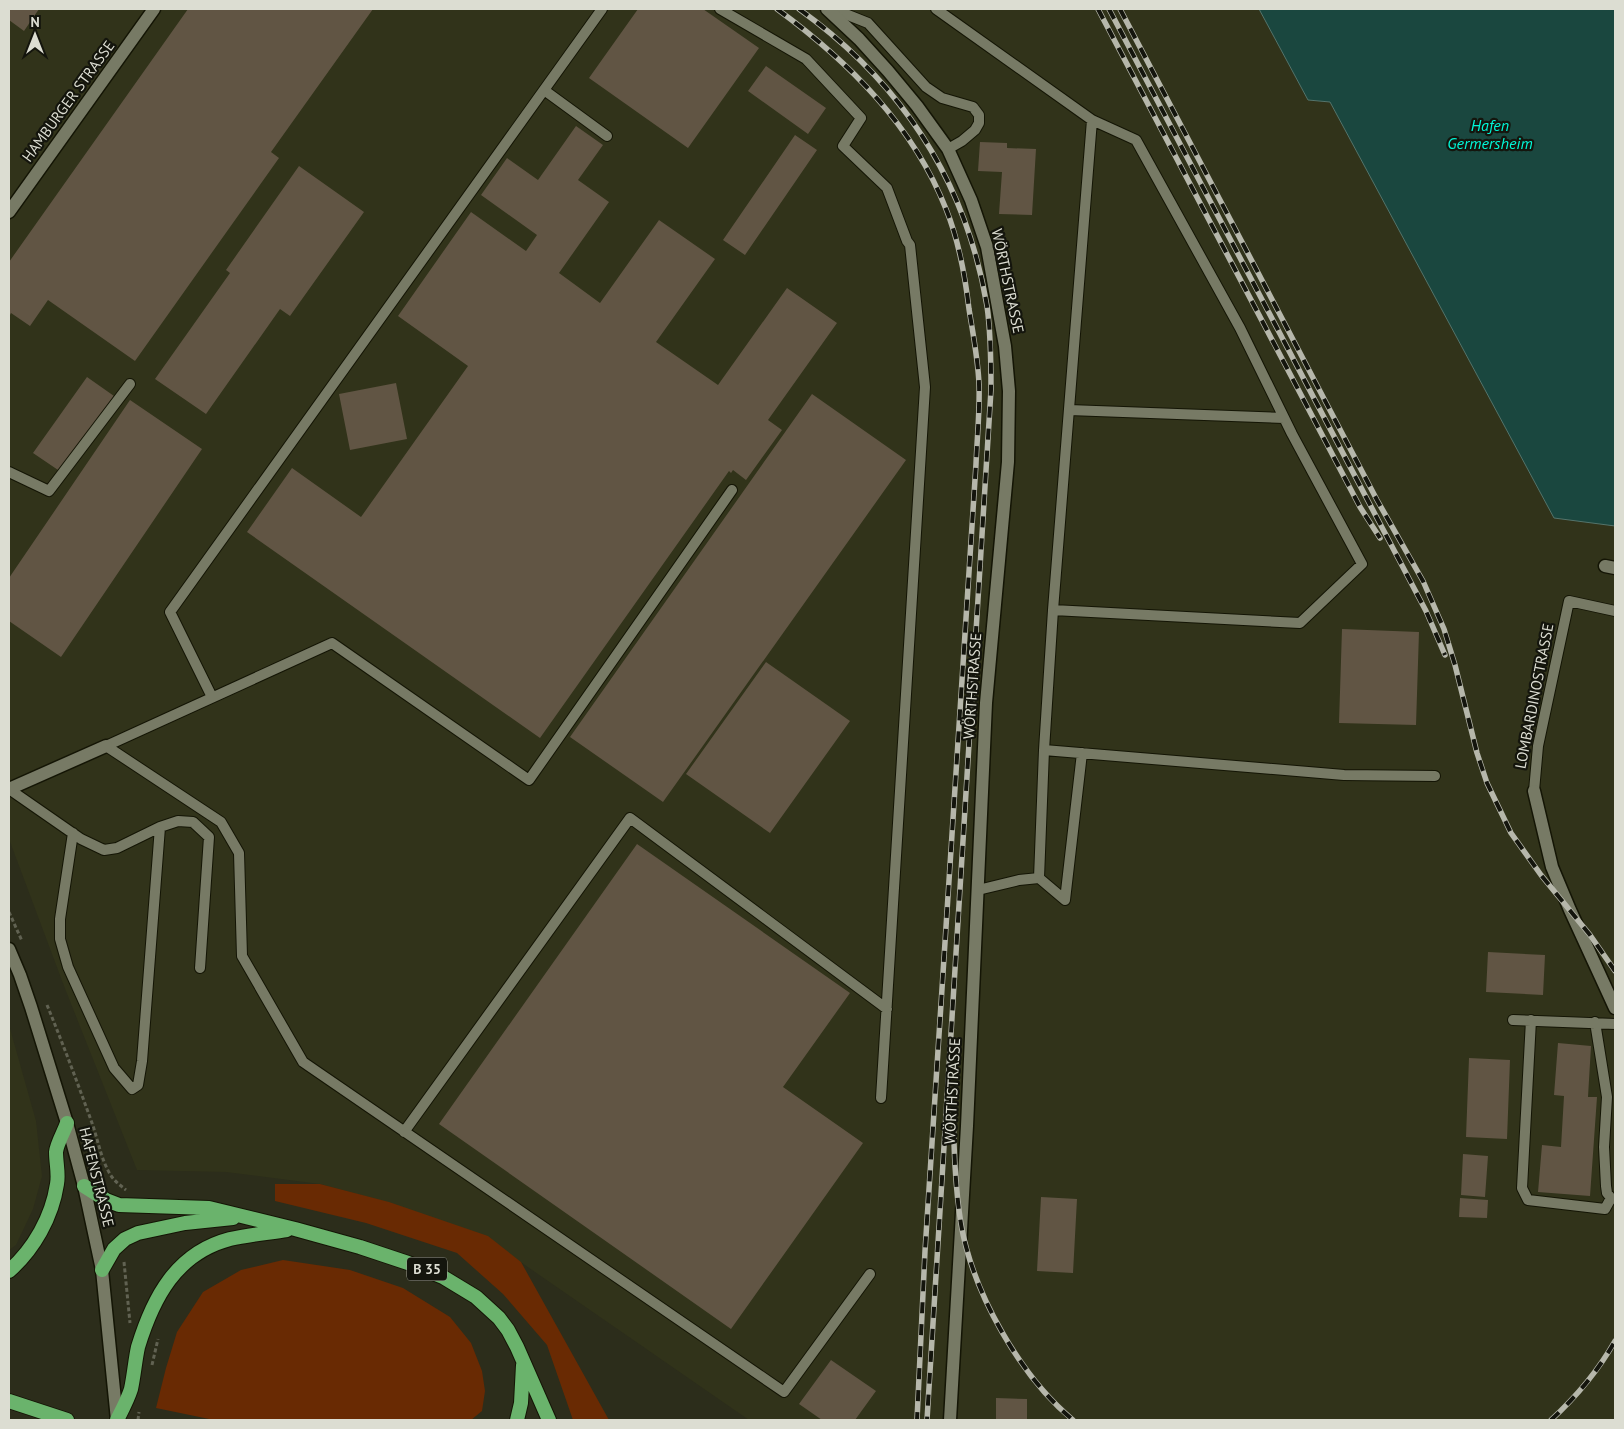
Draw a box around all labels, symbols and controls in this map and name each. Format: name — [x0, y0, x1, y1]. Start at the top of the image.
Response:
north arrow — [10, 10, 60, 60]
text: N — [30, 13, 40, 31]
street label: HAMBURGER STRASSE — [18, 37, 118, 165]
water label: Hafen Germersheim — [1447, 115, 1533, 153]
street label: WÖRTHSTRASSE — [988, 227, 1028, 335]
street label: LOMBARDINOSTRASSE — [1511, 622, 1557, 770]
street label: WÖRTHSTRASSE — [959, 632, 985, 740]
street label: WÖRTHSTRASSE — [940, 1037, 964, 1145]
street label: HAFENSTRASSE — [75, 1125, 119, 1229]
road number: B 35 — [407, 1258, 447, 1280]

